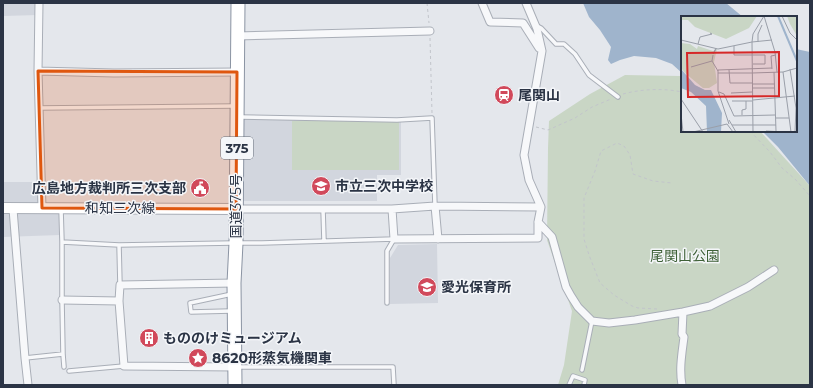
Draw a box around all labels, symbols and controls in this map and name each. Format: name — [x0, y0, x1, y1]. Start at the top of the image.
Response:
inset map — [681, 16, 797, 132]
station icon: 尾関山 — [493, 84, 515, 106]
place label: 尾関山 — [518, 86, 560, 104]
road number: 375 — [221, 137, 253, 159]
street label: 国道375号 — [227, 173, 245, 239]
school or university icon: 市立三次中学校 — [310, 175, 332, 197]
public building icon: 広島地方裁判所三次支部 — [189, 177, 211, 199]
place label: 市立三次中学校 — [335, 177, 433, 195]
place label: 広島地方裁判所三次支部 — [32, 179, 186, 197]
street label: 和知三次線 — [85, 199, 155, 217]
park label: 尾関山公園 — [650, 247, 720, 265]
school or university icon: 愛光保育所 — [416, 276, 438, 298]
place label: 愛光保育所 — [441, 278, 511, 296]
building icon: もののけミュージアム — [138, 327, 160, 349]
place label: もののけミュージアム — [163, 329, 302, 347]
place icon: 8620形蒸気機関車 — [187, 347, 209, 369]
place label: 8620形蒸気機関車 — [212, 349, 332, 367]

